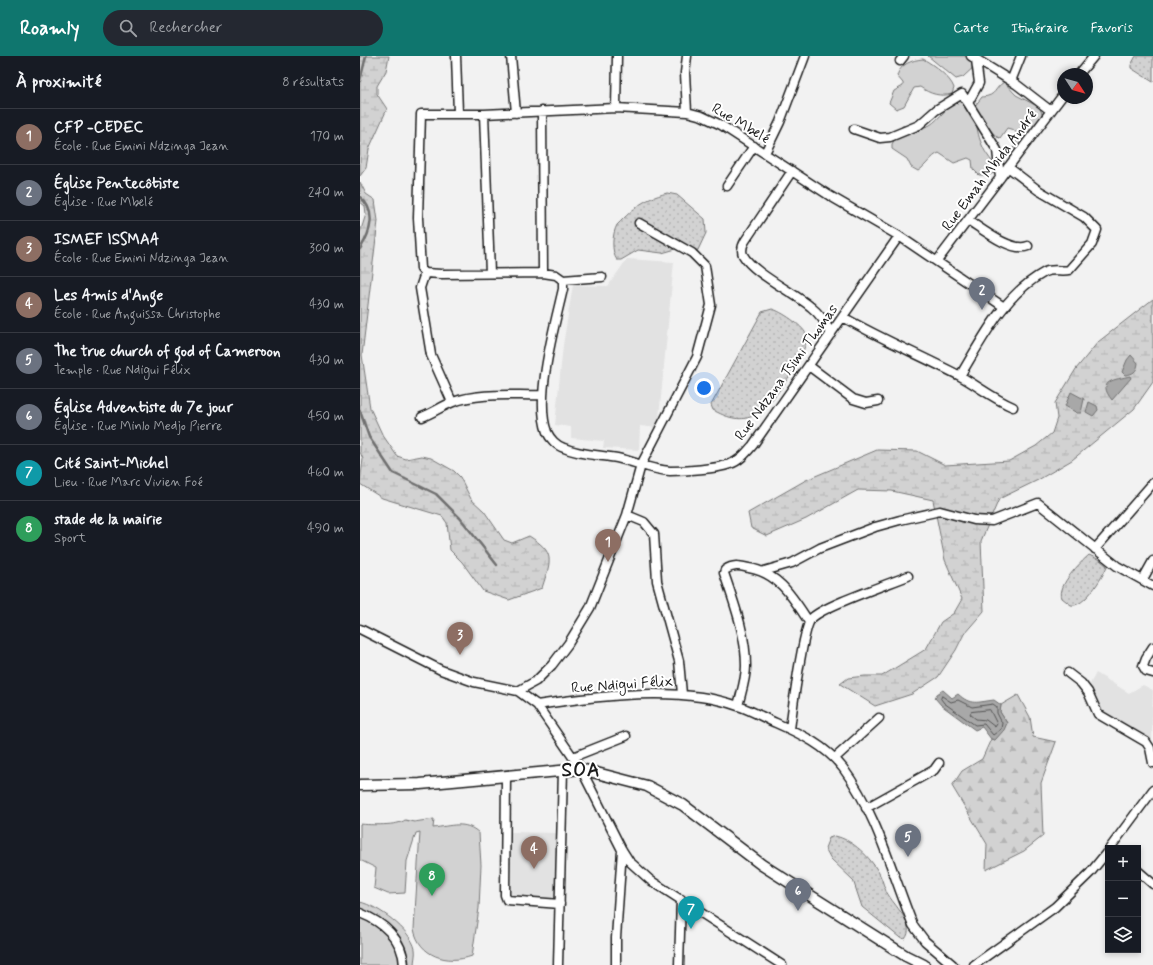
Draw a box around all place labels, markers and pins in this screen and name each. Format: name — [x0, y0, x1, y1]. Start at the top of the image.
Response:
pin: 2 — [969, 277, 995, 310]
pin: 1 — [595, 529, 621, 562]
pin: 3 — [447, 622, 473, 655]
pin: 5 — [895, 824, 921, 857]
pin: 4 — [521, 836, 547, 869]
pin: 8 — [419, 863, 445, 896]
pin: 6 — [785, 878, 811, 911]
pin: 7 — [678, 896, 704, 929]

